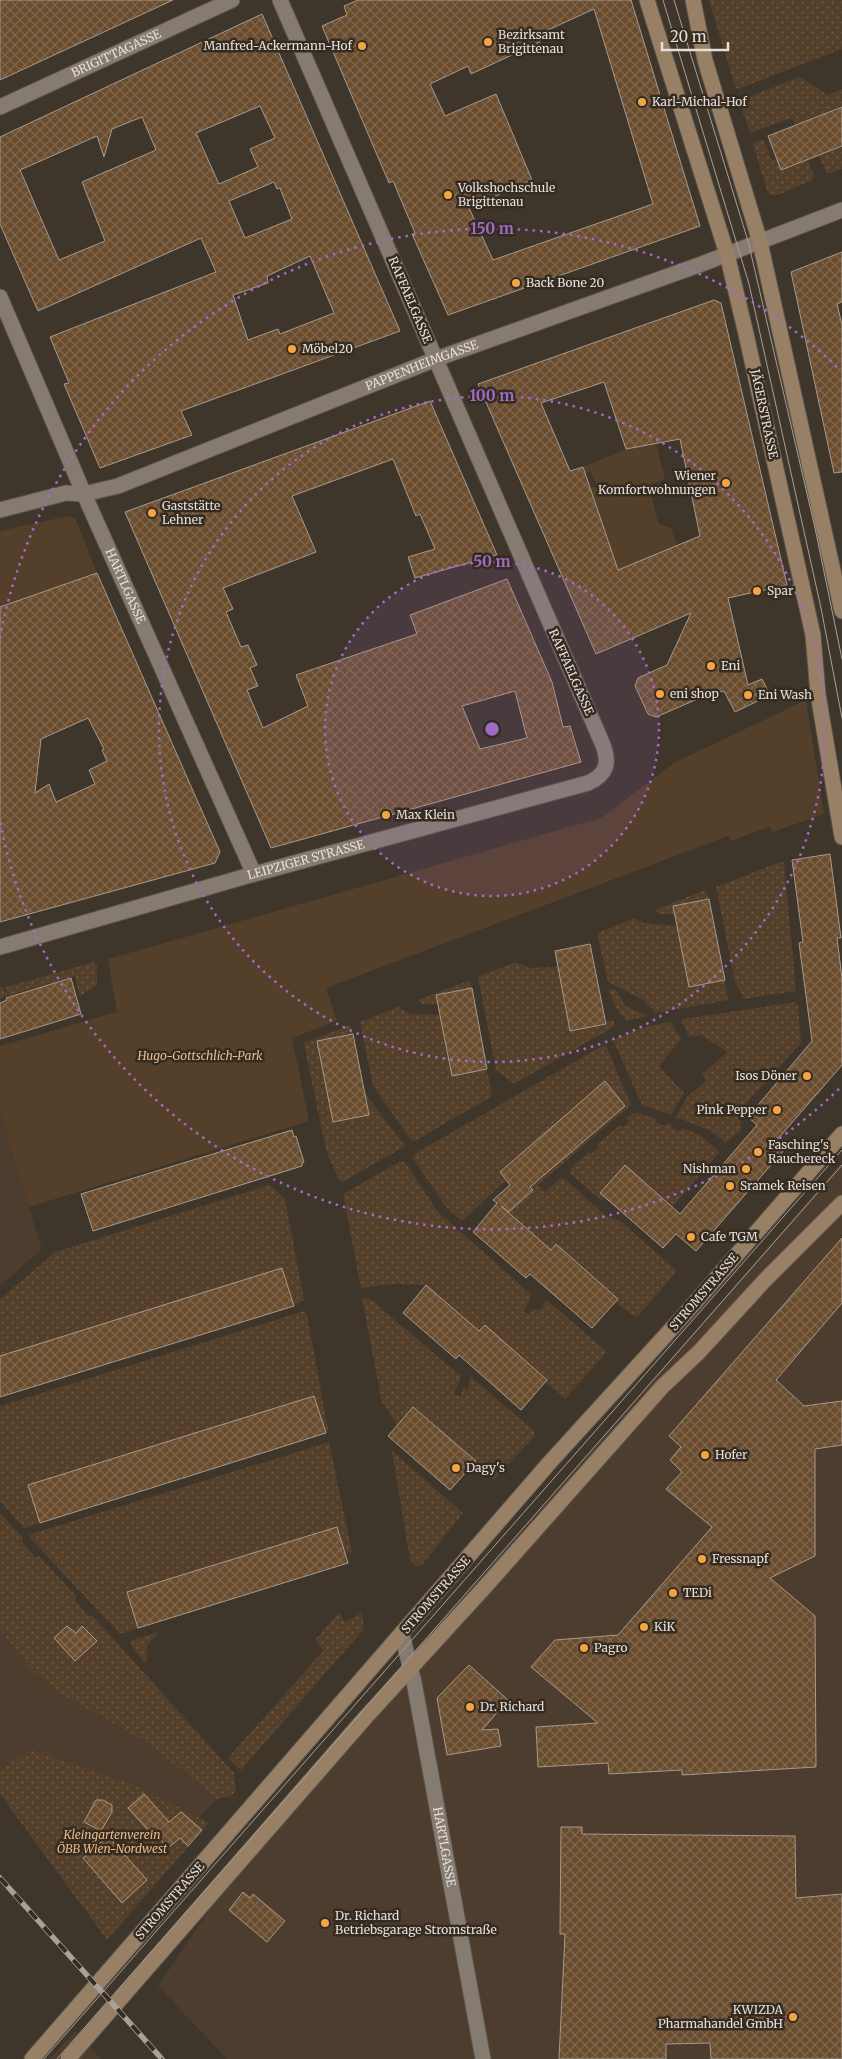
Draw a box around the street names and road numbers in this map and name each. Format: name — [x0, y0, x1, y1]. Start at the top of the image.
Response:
street label: BRIGITTAGASSE — [69, 26, 164, 80]
street label: RAFFAELGASSE — [385, 254, 436, 346]
street label: PAPPENHEIMGASSE — [363, 336, 480, 393]
street label: JÄGERSTRASSE — [747, 367, 781, 460]
street label: HARTLGASSE — [102, 546, 149, 626]
street label: RAFFAELGASSE — [546, 626, 597, 718]
street label: LEIPZIGER STRASSE — [245, 836, 366, 883]
street label: STROMSTRASSE — [666, 1250, 742, 1334]
street label: STROMSTRASSE — [398, 1553, 474, 1637]
street label: HARTLGASSE — [430, 1806, 459, 1888]
street label: STROMSTRASSE — [132, 1859, 208, 1943]

